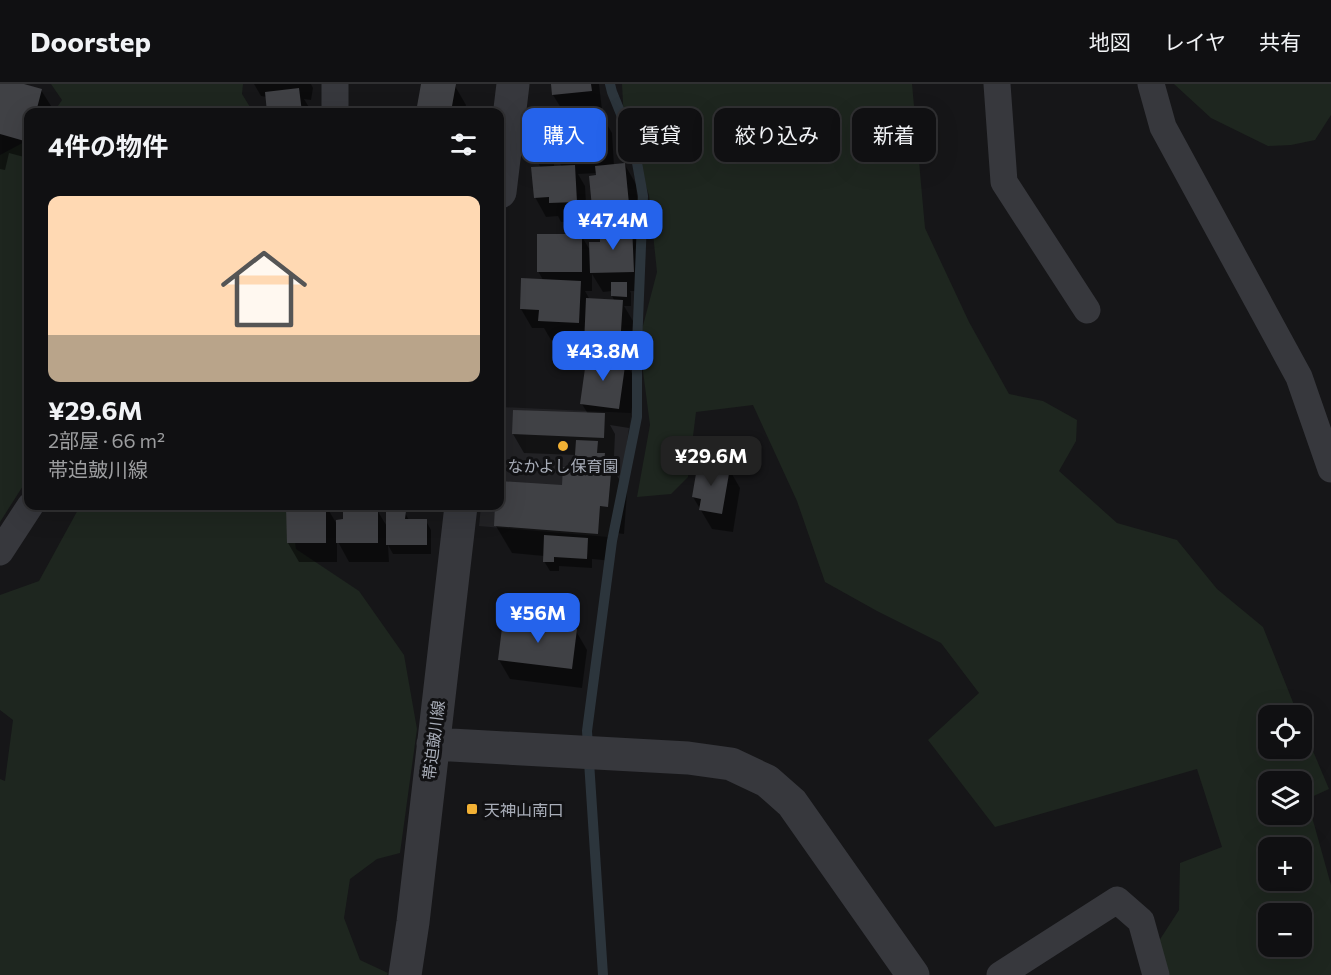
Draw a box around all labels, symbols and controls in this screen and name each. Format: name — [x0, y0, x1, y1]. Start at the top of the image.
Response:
text: Doorstep — [30, 24, 151, 58]
text: 地図 — [1089, 29, 1131, 54]
text: レイヤ — [1164, 29, 1226, 54]
text: 共有 — [1259, 29, 1301, 54]
chip: 購入 — [522, 108, 606, 162]
chip: 賃貸 — [618, 108, 702, 162]
chip: 絞り込み — [714, 108, 840, 162]
chip: 新着 — [852, 108, 936, 162]
icon: filters — [447, 128, 480, 161]
text: 4件の物件 — [48, 130, 168, 161]
pin: ¥47.4M — [564, 200, 662, 251]
text: ¥47.4M — [578, 207, 648, 231]
icon: home — [210, 235, 318, 343]
pin: ¥43.8M — [554, 331, 652, 382]
text: ¥43.8M — [566, 338, 640, 362]
text: ¥29.6M — [48, 394, 143, 425]
text: 2部屋 · 66 m² — [48, 428, 165, 452]
pin: ¥29.6M — [662, 436, 760, 487]
marker: なかよし保育園 — [556, 439, 570, 453]
text: ¥29.6M — [675, 443, 747, 467]
place label: なかよし保育園 — [507, 456, 619, 475]
text: 帯迫皷川線 — [48, 457, 148, 481]
pin: ¥56M — [502, 593, 574, 644]
text: ¥56M — [510, 600, 566, 624]
street label: 帯迫皷川線 — [419, 699, 447, 781]
map controls — [1258, 705, 1312, 957]
button: locate — [1258, 705, 1312, 759]
button: layers — [1258, 771, 1312, 825]
place label: 天神山南口 — [484, 800, 564, 819]
marker: 天神山南口 — [465, 802, 479, 816]
button: + — [1258, 837, 1312, 891]
button: − — [1258, 903, 1312, 957]

